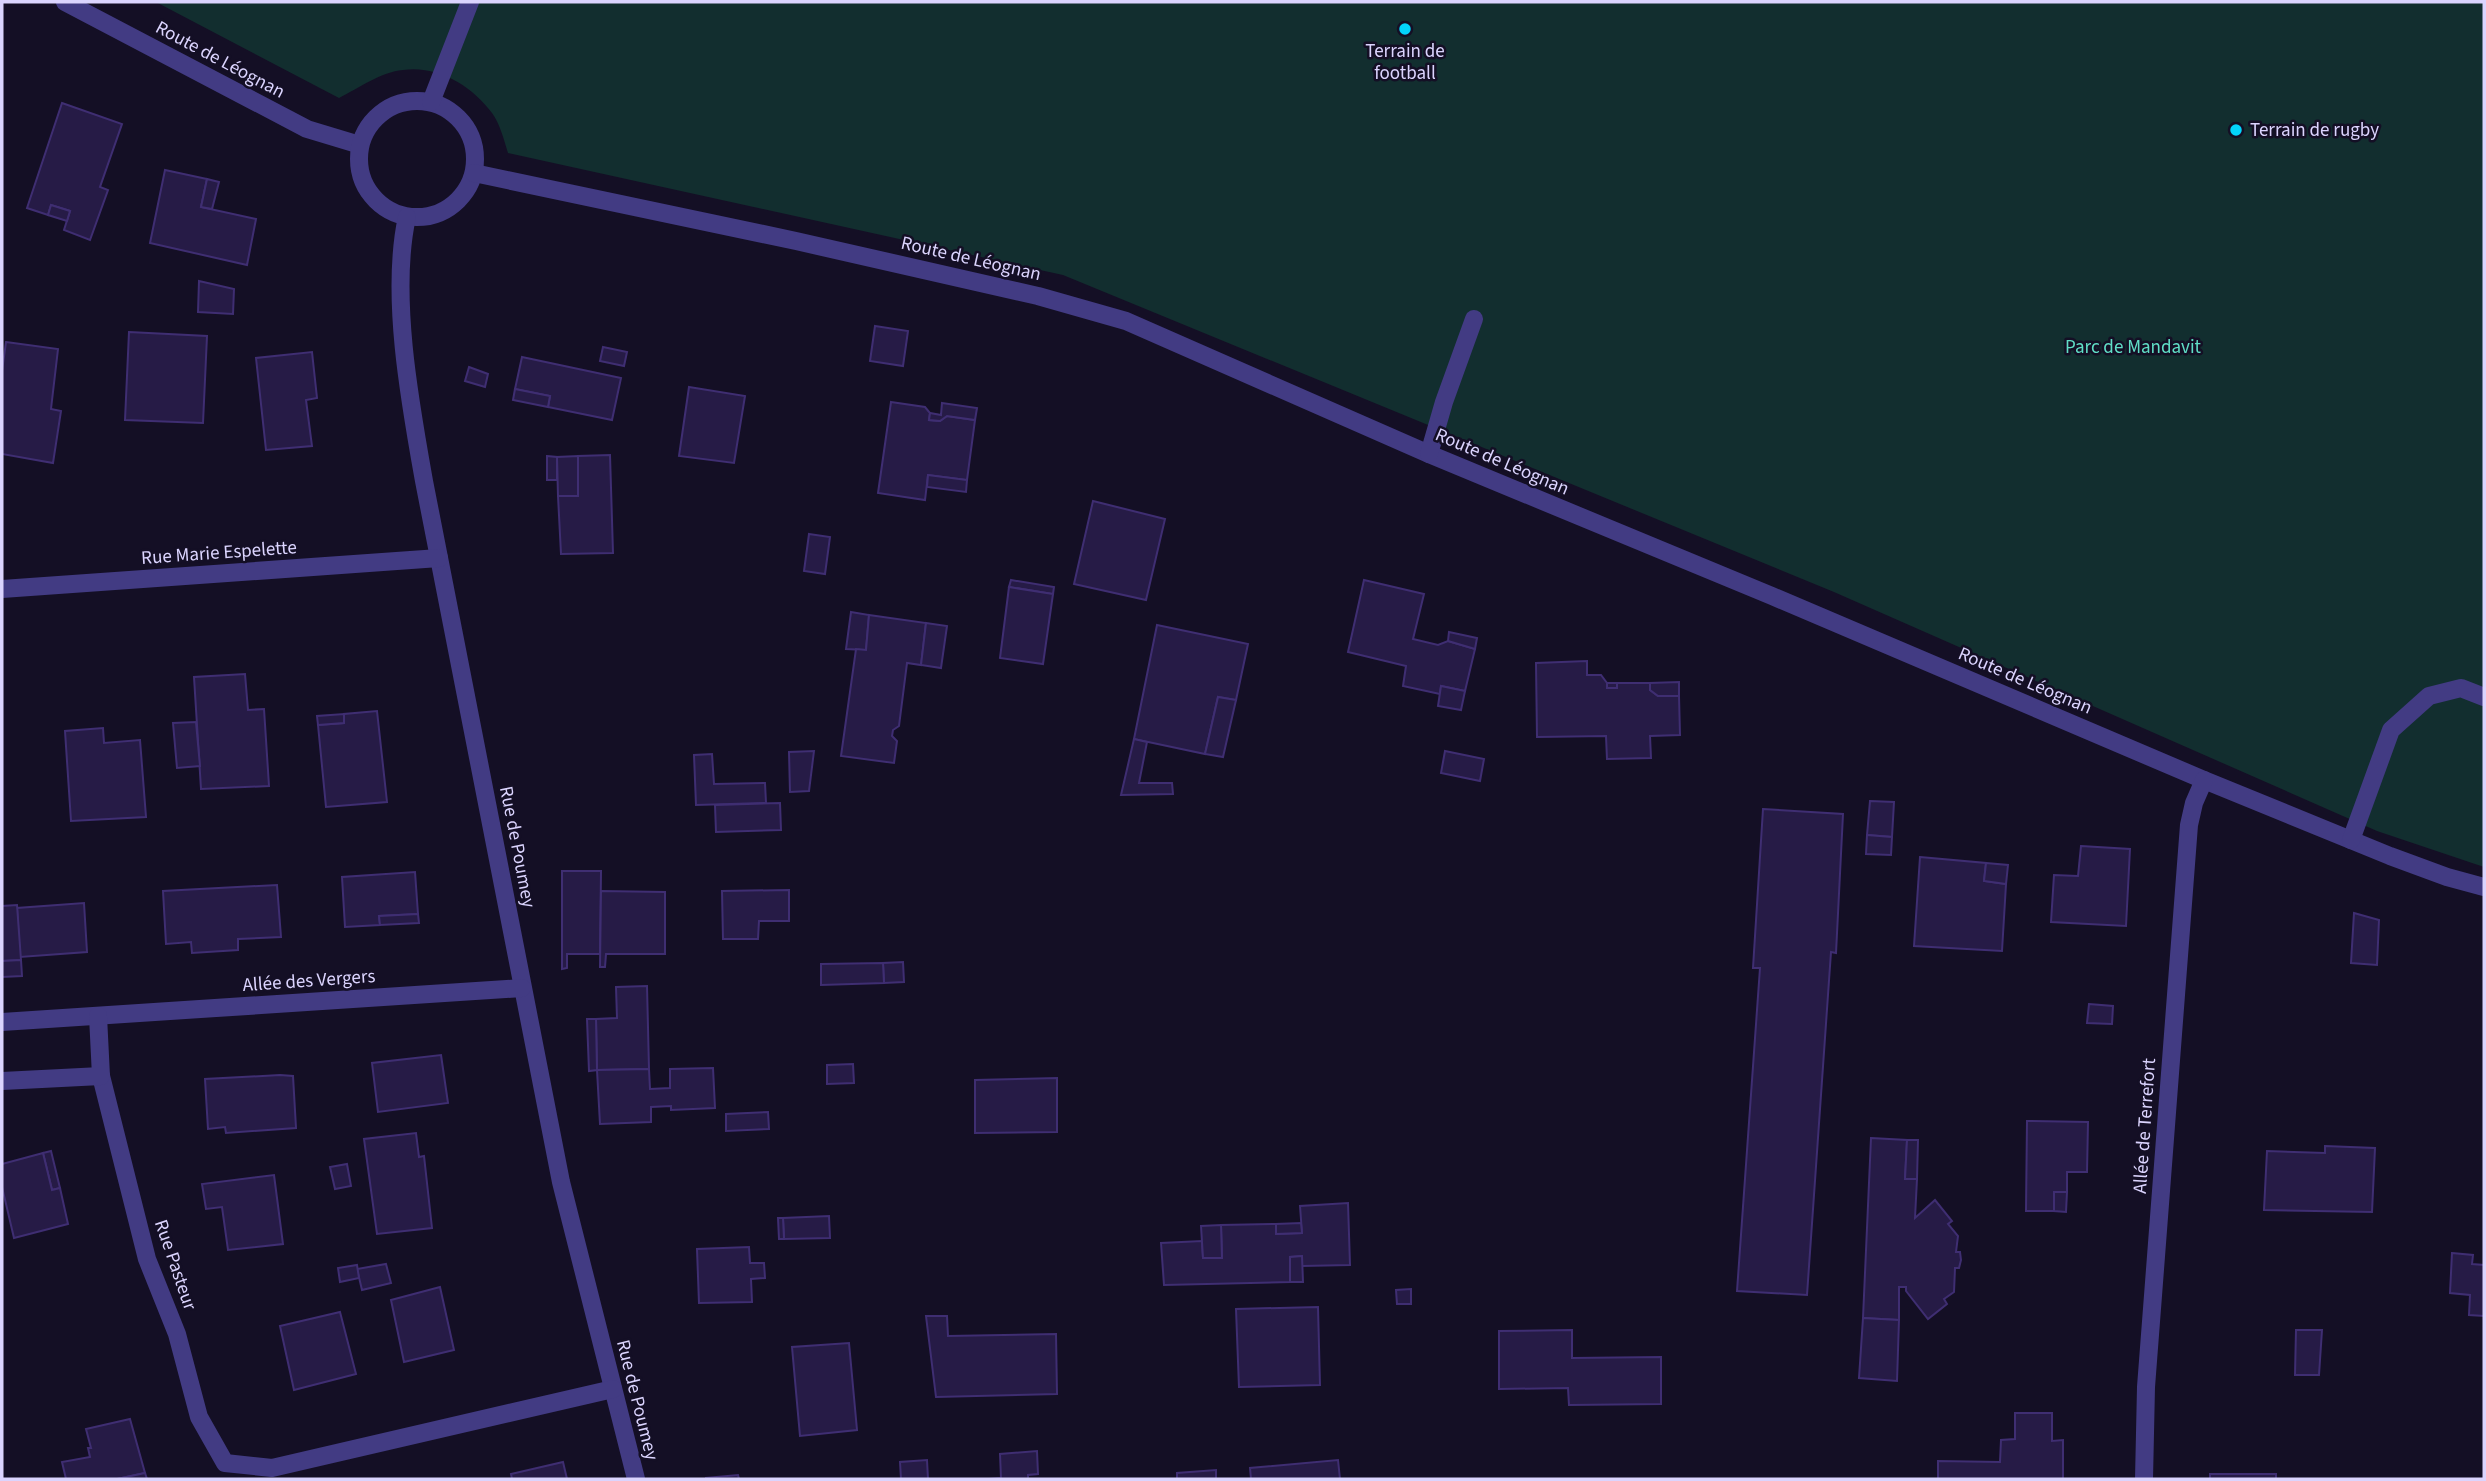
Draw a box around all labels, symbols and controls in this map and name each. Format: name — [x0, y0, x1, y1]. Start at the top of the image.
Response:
street label: Route de Léognan — [150, 14, 290, 106]
marker: Terrain de football — [1397, 21, 1413, 37]
place label: Terrain de football — [1365, 38, 1445, 87]
place label: Terrain de rugby — [2250, 117, 2379, 144]
marker: Terrain de rugby — [2228, 122, 2244, 138]
street label: Route de Léognan — [898, 230, 1044, 288]
park label: Parc de Mandavit — [2065, 334, 2202, 361]
street label: Route de Léognan — [1431, 422, 1573, 502]
street label: Rue Marie Espelette — [140, 534, 298, 572]
street label: Route de Léognan — [1954, 641, 2096, 721]
street label: Rue de Poumey — [492, 784, 542, 910]
street label: Allée des Vergers — [242, 963, 376, 999]
street label: Allée de Terrefort — [2127, 1057, 2163, 1195]
street label: Rue Pasteur — [147, 1216, 203, 1314]
street label: Rue de Poumey — [609, 1337, 665, 1463]

